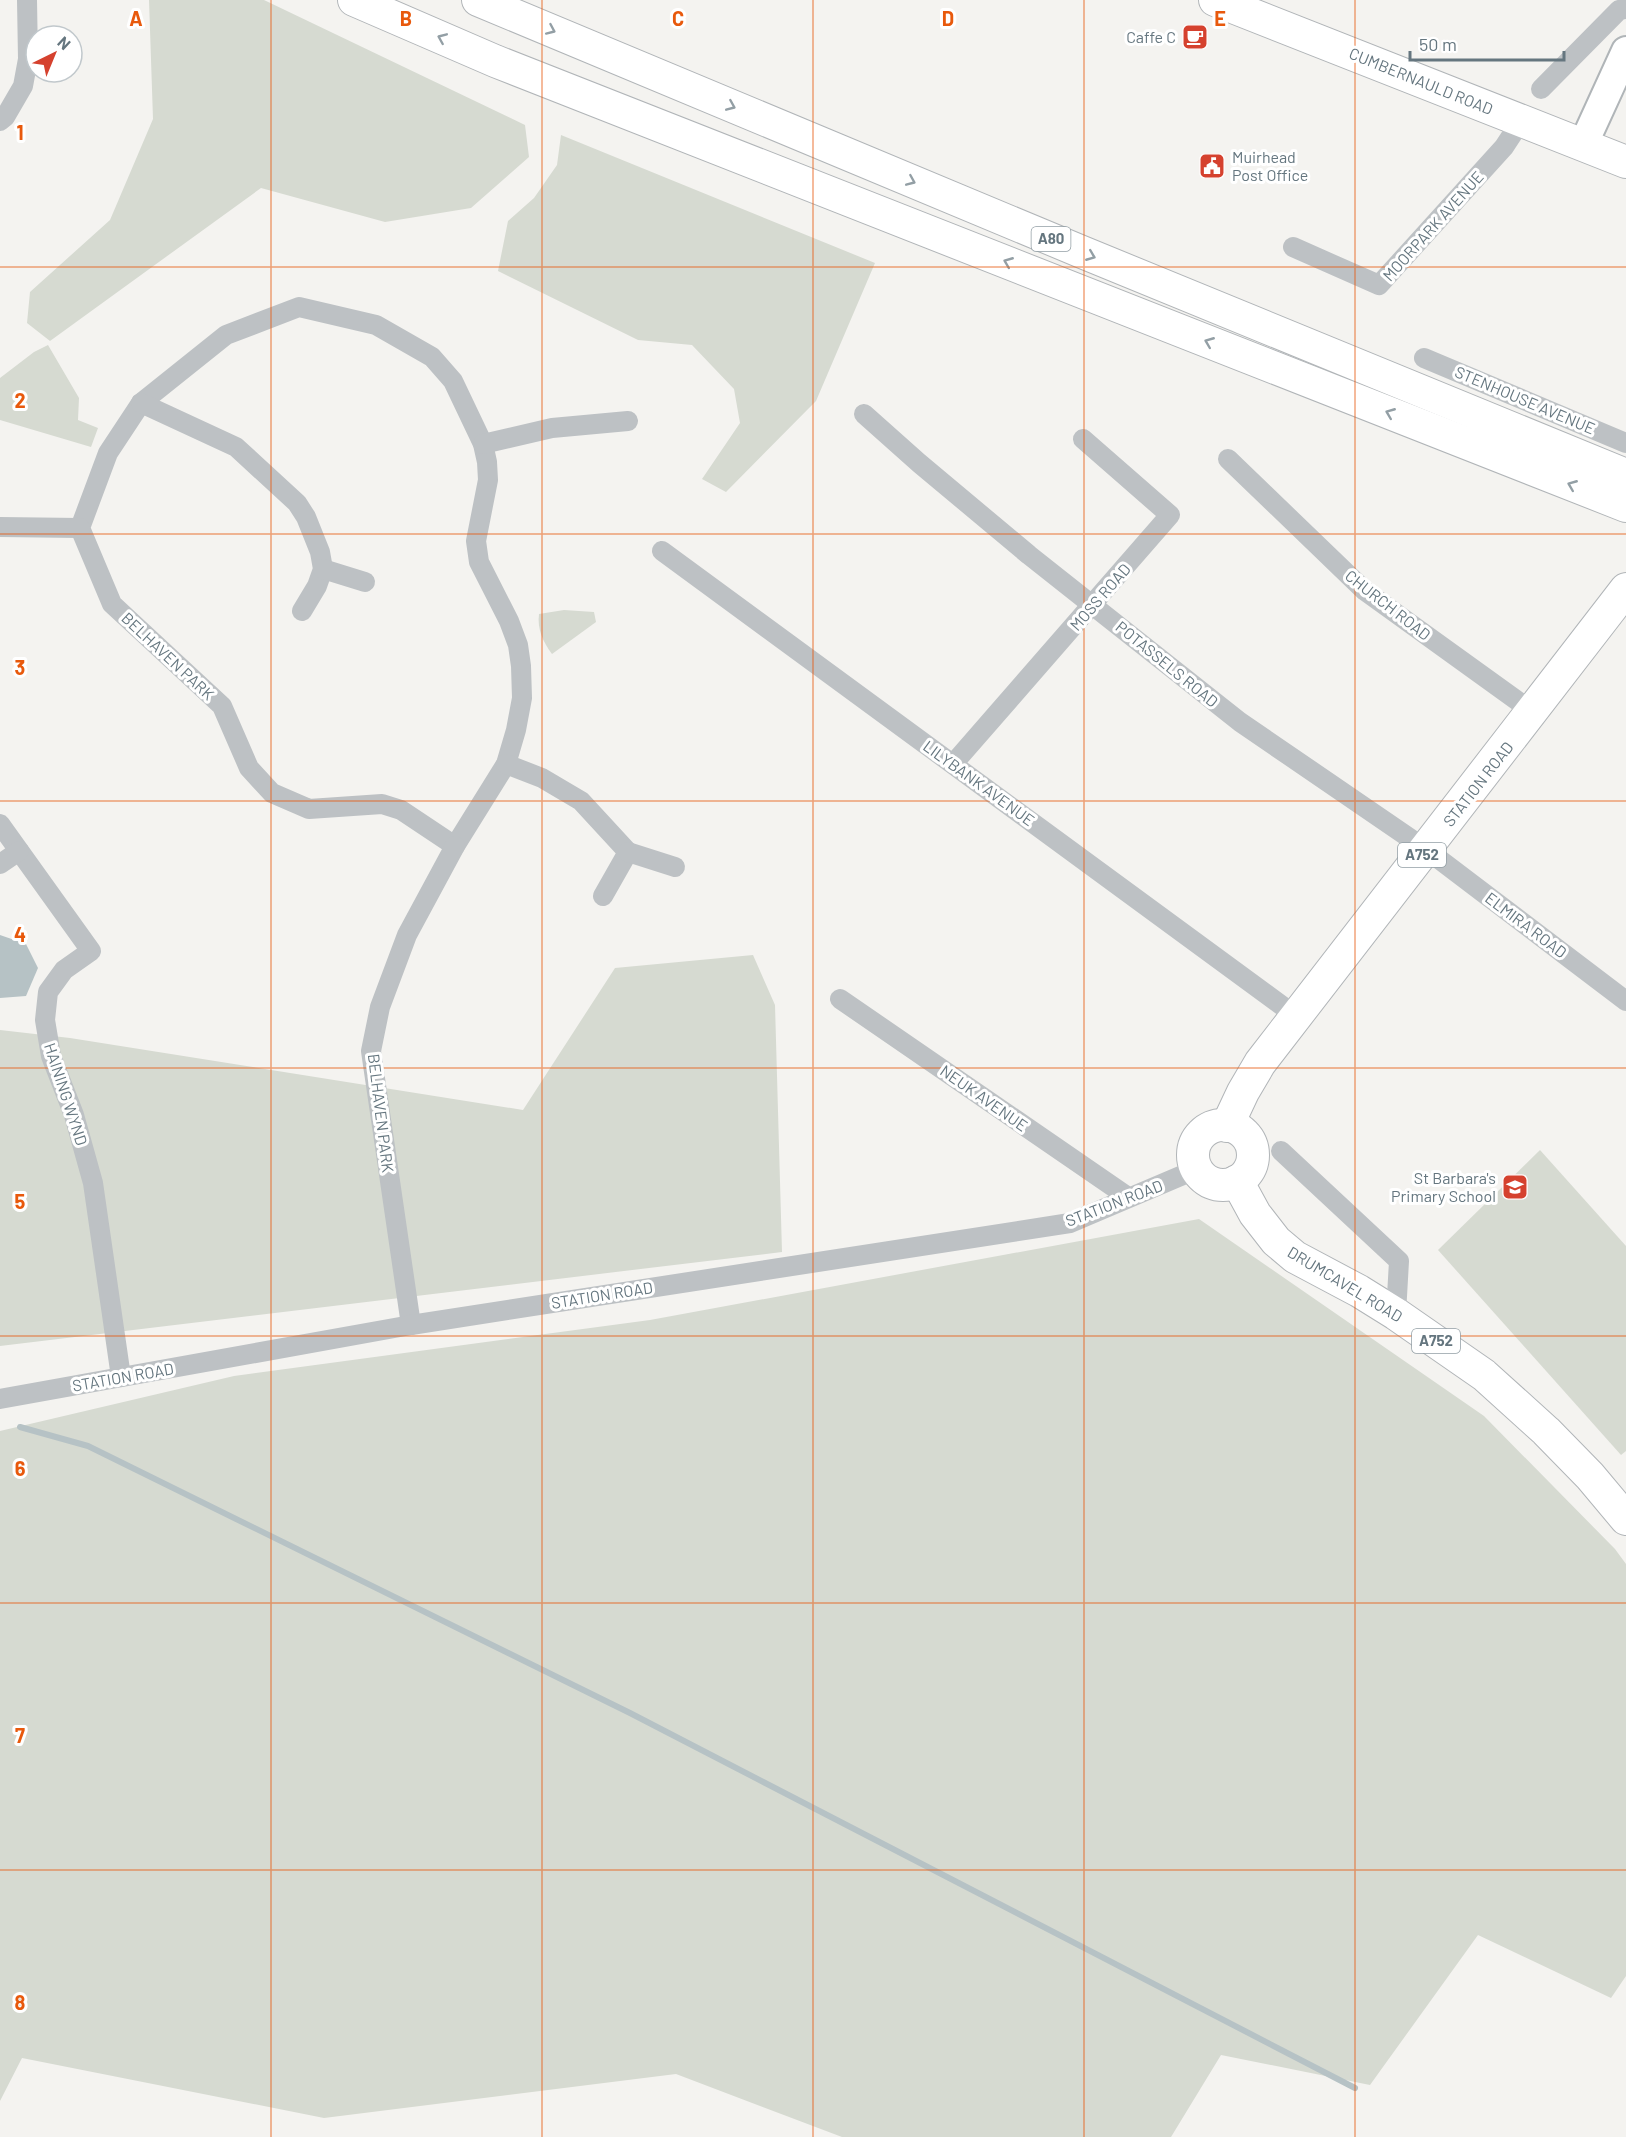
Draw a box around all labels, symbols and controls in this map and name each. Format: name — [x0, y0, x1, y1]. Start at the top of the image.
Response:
text: A — [129, 6, 143, 30]
text: B — [400, 6, 412, 30]
text: C — [672, 6, 684, 30]
text: D — [942, 6, 954, 30]
text: E — [1214, 6, 1226, 30]
cafe icon: Caffe C — [1180, 22, 1210, 52]
one-way arrow — [545, 23, 556, 35]
north arrow — [24, 24, 84, 84]
scale bar — [1410, 24, 1564, 62]
place label: Caffe C — [1126, 27, 1176, 46]
text: N — [54, 32, 75, 53]
one-way arrow — [437, 33, 448, 45]
text: 50 m — [1419, 33, 1457, 55]
street label: CUMBERNAULD ROAD — [1347, 43, 1496, 118]
one-way arrow — [725, 99, 736, 111]
text: 1 — [16, 120, 24, 144]
place label: Muirhead Post Office — [1232, 147, 1308, 184]
public building icon: Muirhead Post Office — [1197, 151, 1227, 181]
street label: MOORPARK AVENUE — [1378, 167, 1487, 285]
one-way arrow — [905, 174, 916, 186]
road number: A80 — [1032, 227, 1070, 251]
one-way arrow — [1085, 249, 1096, 261]
one-way arrow — [1003, 257, 1014, 270]
one-way arrow — [1204, 337, 1215, 349]
street label: STENHOUSE AVENUE — [1452, 361, 1598, 438]
text: 2 — [14, 388, 26, 412]
one-way arrow — [1385, 408, 1396, 420]
one-way arrow — [1567, 480, 1578, 492]
street label: MOSS ROAD — [1065, 559, 1134, 634]
street label: CHURCH ROAD — [1342, 565, 1435, 644]
street label: BELHAVEN PARK — [118, 608, 219, 704]
street label: POTASSELS ROAD — [1112, 617, 1222, 711]
text: 3 — [15, 655, 25, 679]
street label: LILYBANK AVENUE — [920, 736, 1039, 829]
street label: STATION ROAD — [1439, 737, 1517, 830]
road number: A752 — [1398, 843, 1446, 867]
street label: ELMIRA ROAD — [1482, 888, 1571, 961]
text: 4 — [14, 922, 26, 946]
street label: HAINING WYND — [41, 1040, 92, 1147]
street label: BELHAVEN PARK — [365, 1052, 398, 1174]
street label: NEUK AVENUE — [937, 1060, 1032, 1135]
place label: St Barbara's Primary School — [1391, 1168, 1496, 1205]
school or university icon: St Barbara's Primary School — [1500, 1172, 1530, 1202]
street label: STATION ROAD — [1063, 1175, 1165, 1230]
text: 5 — [15, 1189, 26, 1213]
street label: DRUMCAVEL ROAD — [1284, 1242, 1406, 1325]
street label: STATION ROAD — [550, 1277, 654, 1312]
road number: A752 — [1412, 1329, 1460, 1353]
street label: STATION ROAD — [71, 1358, 175, 1395]
text: 6 — [15, 1456, 26, 1480]
text: 7 — [15, 1723, 25, 1747]
text: 8 — [15, 1990, 26, 2014]

